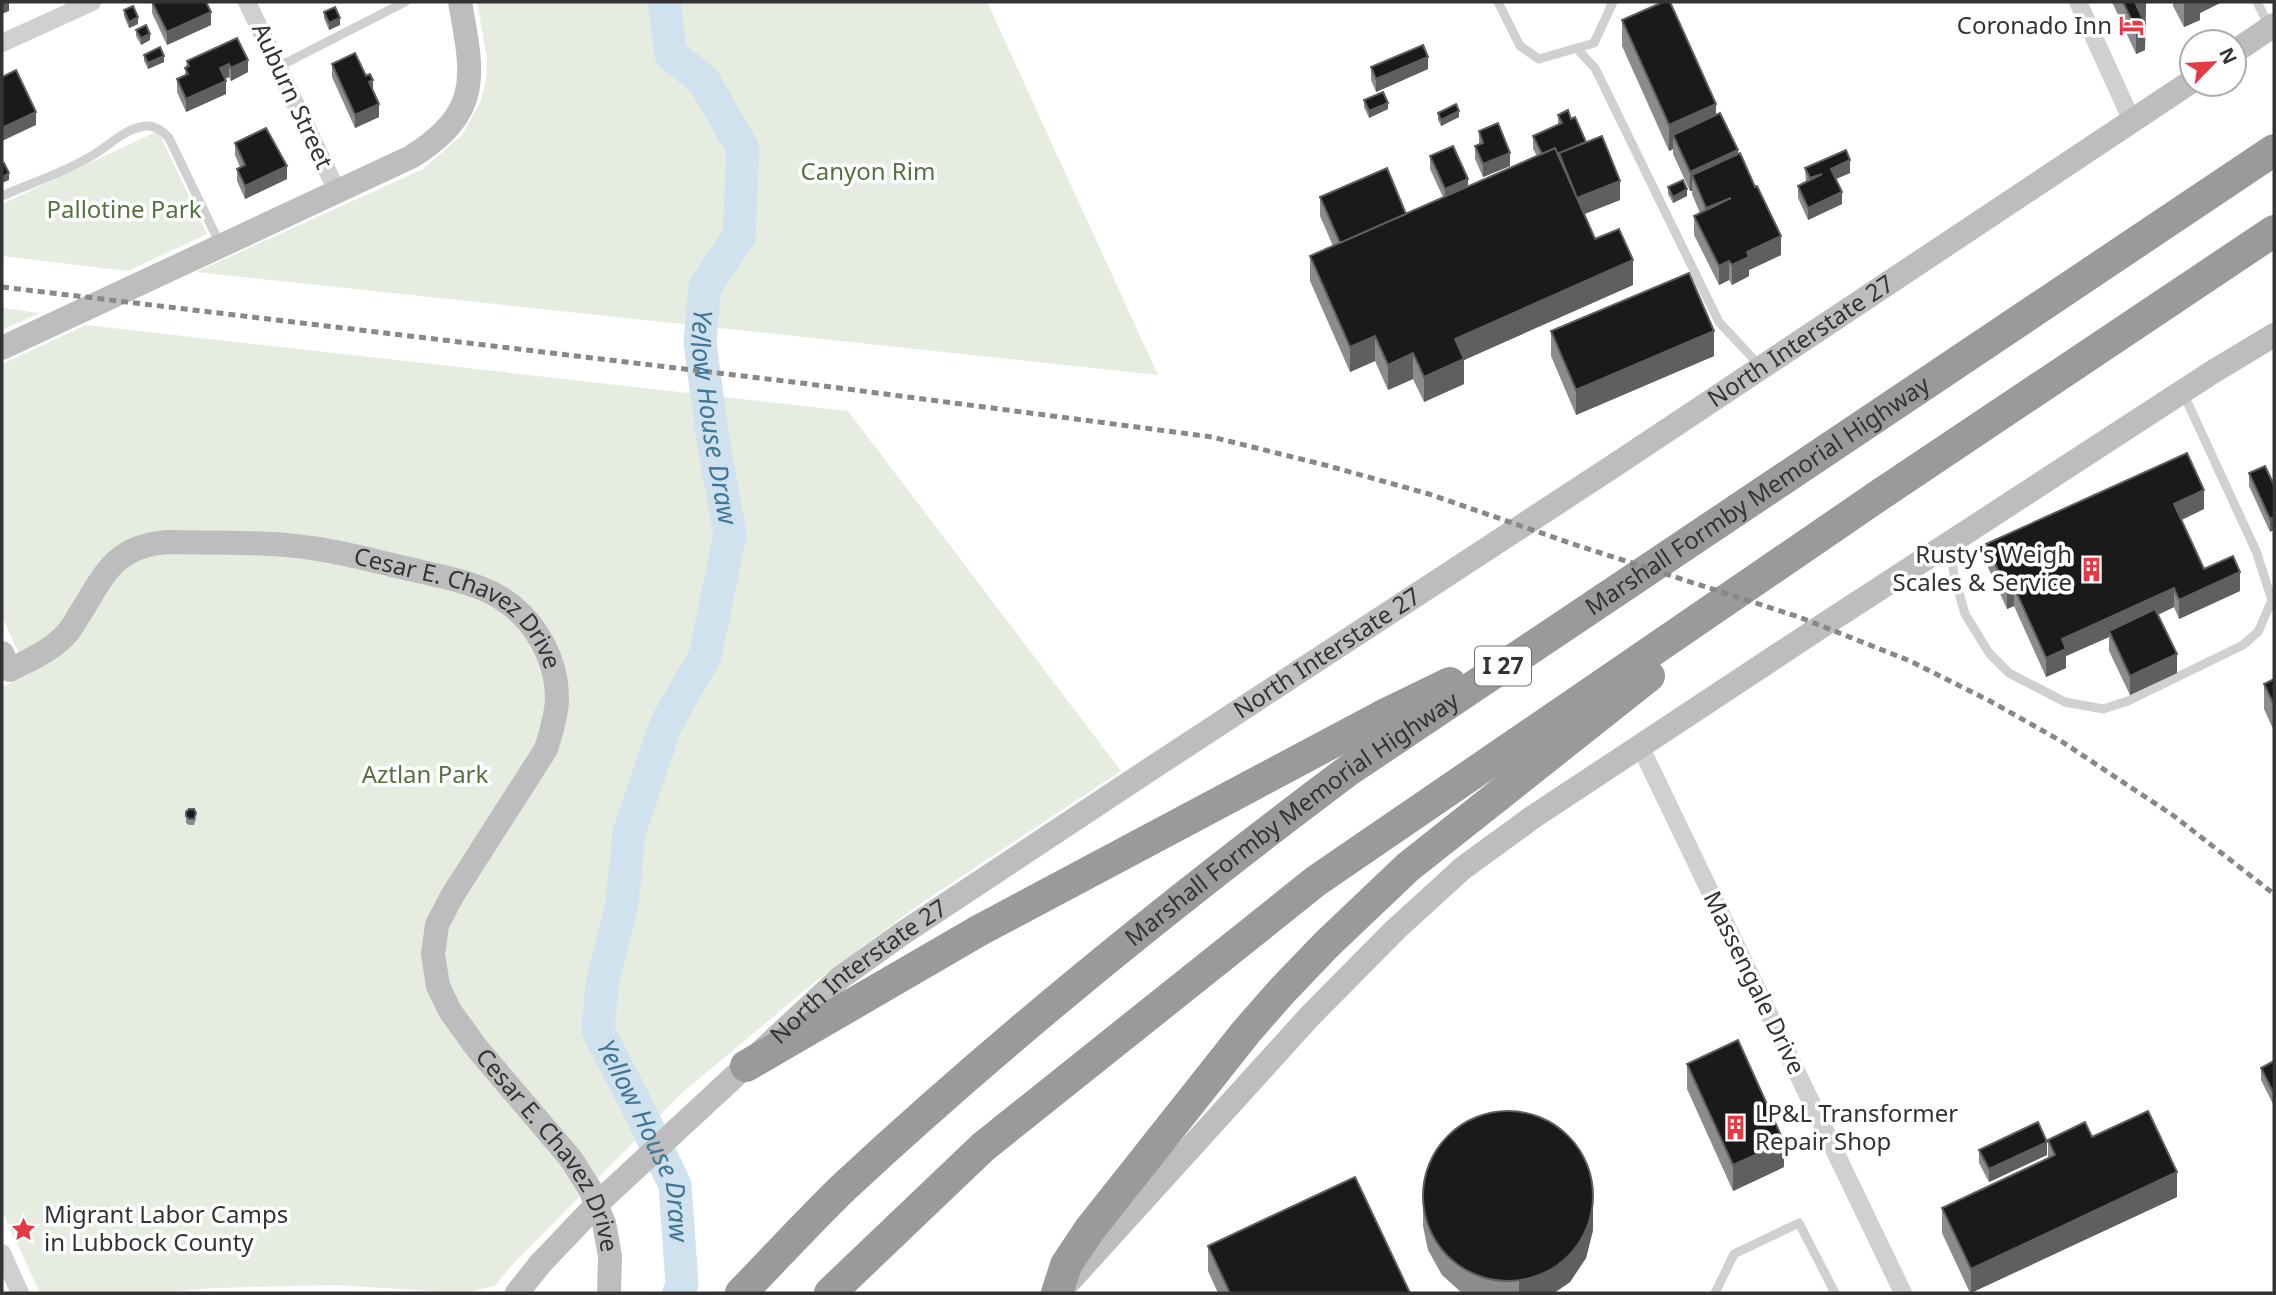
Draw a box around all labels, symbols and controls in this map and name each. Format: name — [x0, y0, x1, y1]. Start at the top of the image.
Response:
place label: Coronado Inn — [1957, 8, 2112, 41]
hotel icon: Coronado Inn — [2118, 12, 2146, 40]
street label: Auburn Street — [245, 17, 342, 174]
north arrow — [2178, 28, 2248, 98]
text: N — [2213, 43, 2243, 68]
park label: Canyon Rim — [801, 154, 935, 187]
park label: Pallotine Park — [46, 192, 202, 225]
street label: North Interstate 27 — [1700, 266, 1900, 414]
water label: Yellow House Draw — [683, 308, 747, 528]
street label: Marshall Formby Memorial Highway — [1578, 367, 1936, 622]
place label: Rusty's Weigh Scales & Service — [1893, 537, 2072, 598]
street label: Cesar E. Chavez Drive — [351, 538, 570, 673]
building icon: Rusty's Weigh Scales & Service — [2078, 555, 2106, 583]
street label: North Interstate 27 — [1227, 579, 1426, 725]
road number: I 27 — [1475, 646, 1531, 686]
street label: Marshall Formby Memorial Highway — [1117, 683, 1465, 953]
park label: Aztlan Park — [362, 757, 489, 790]
street label: Massengale Drive — [1697, 885, 1814, 1080]
street label: North Interstate 27 — [762, 890, 953, 1050]
water label: Yellow House Draw — [589, 1033, 698, 1244]
street label: Cesar E. Chavez Drive — [469, 1040, 627, 1254]
place label: LP&L Transformer Repair Shop — [1755, 1096, 1958, 1157]
building icon: LP&L Transformer Repair Shop — [1721, 1114, 1749, 1142]
place label: Migrant Labor Camps in Lubbock County — [44, 1197, 288, 1258]
place icon: Migrant Labor Camps in Lubbock County — [10, 1215, 38, 1243]

